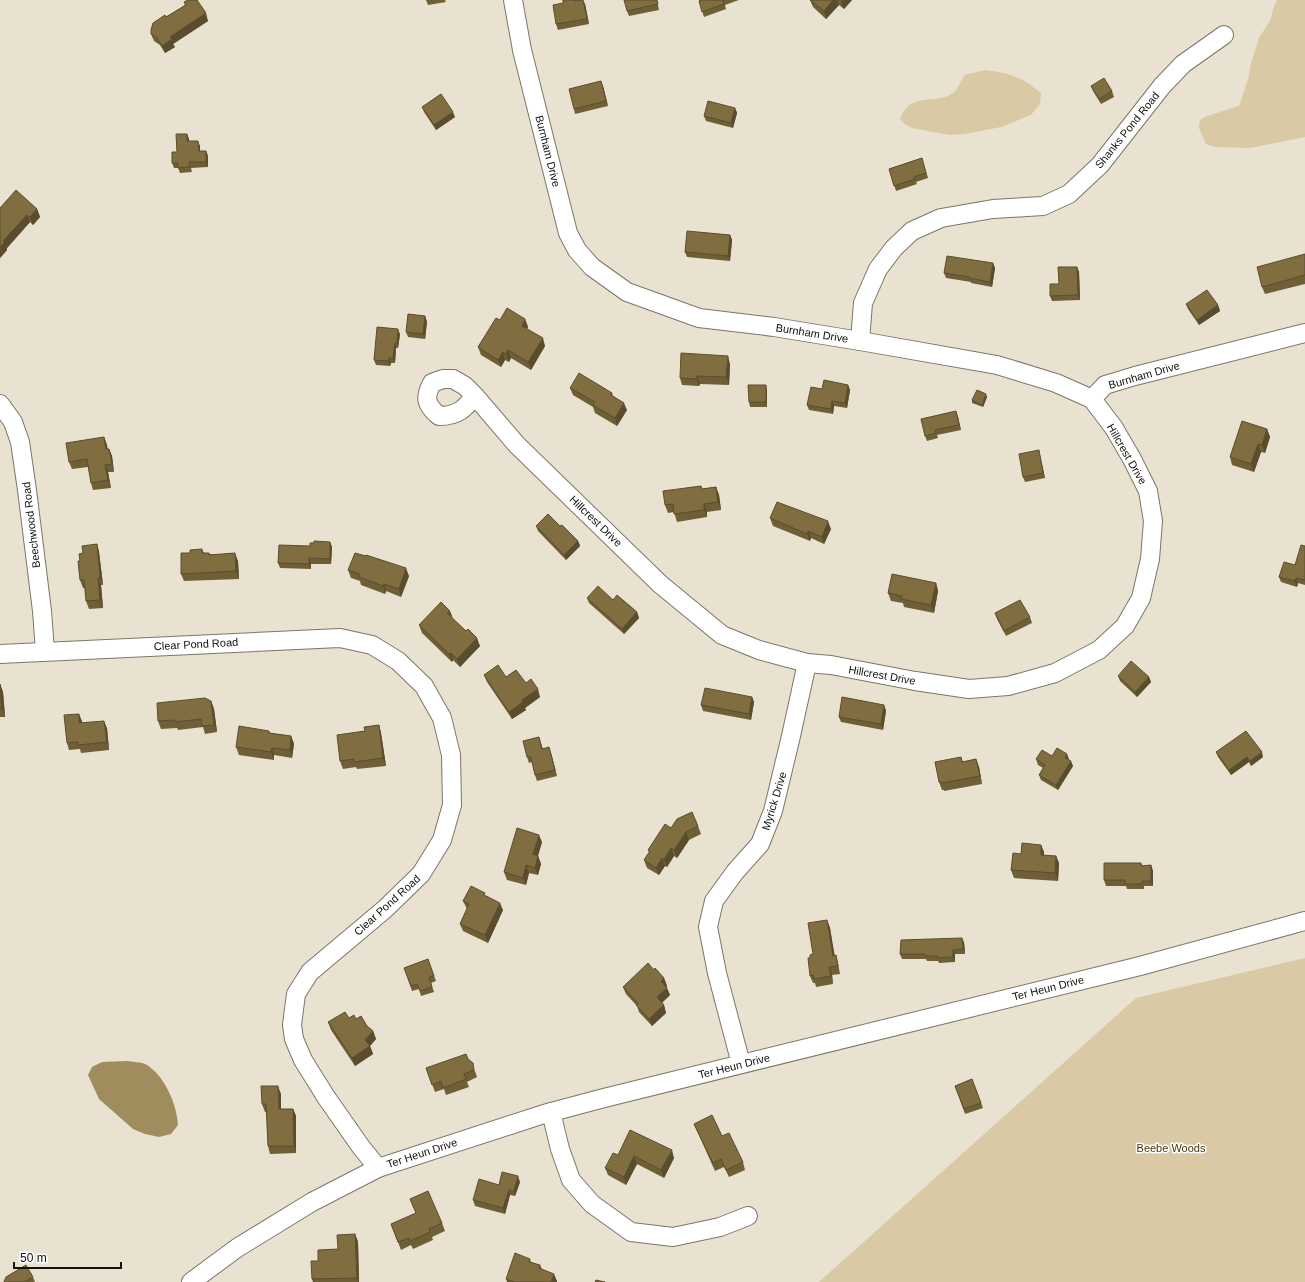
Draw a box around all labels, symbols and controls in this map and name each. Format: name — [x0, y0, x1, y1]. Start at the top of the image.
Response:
street label: Shanks Pond Road — [1093, 89, 1161, 171]
street label: Burnham Drive — [533, 114, 563, 188]
street label: Burnham Drive — [775, 321, 849, 345]
street label: Burnham Drive — [1107, 359, 1181, 391]
street label: Hillcrest Drive — [1105, 422, 1149, 486]
street label: Beechwood Road — [20, 481, 42, 569]
street label: Hillcrest Drive — [567, 493, 625, 549]
street label: Clear Pond Road — [154, 636, 238, 652]
street label: Hillcrest Drive — [848, 663, 916, 687]
street label: Myrick Drive — [759, 770, 789, 832]
street label: Clear Pond Road — [352, 872, 422, 938]
street label: Ter Heun Drive — [1011, 973, 1085, 1003]
street label: Ter Heun Drive — [697, 1051, 771, 1081]
street label: Ter Heun Drive — [385, 1136, 459, 1170]
park label: Beebe Woods — [1137, 1142, 1206, 1154]
scale bar — [14, 1244, 121, 1270]
text: 50 m — [20, 1251, 47, 1265]

